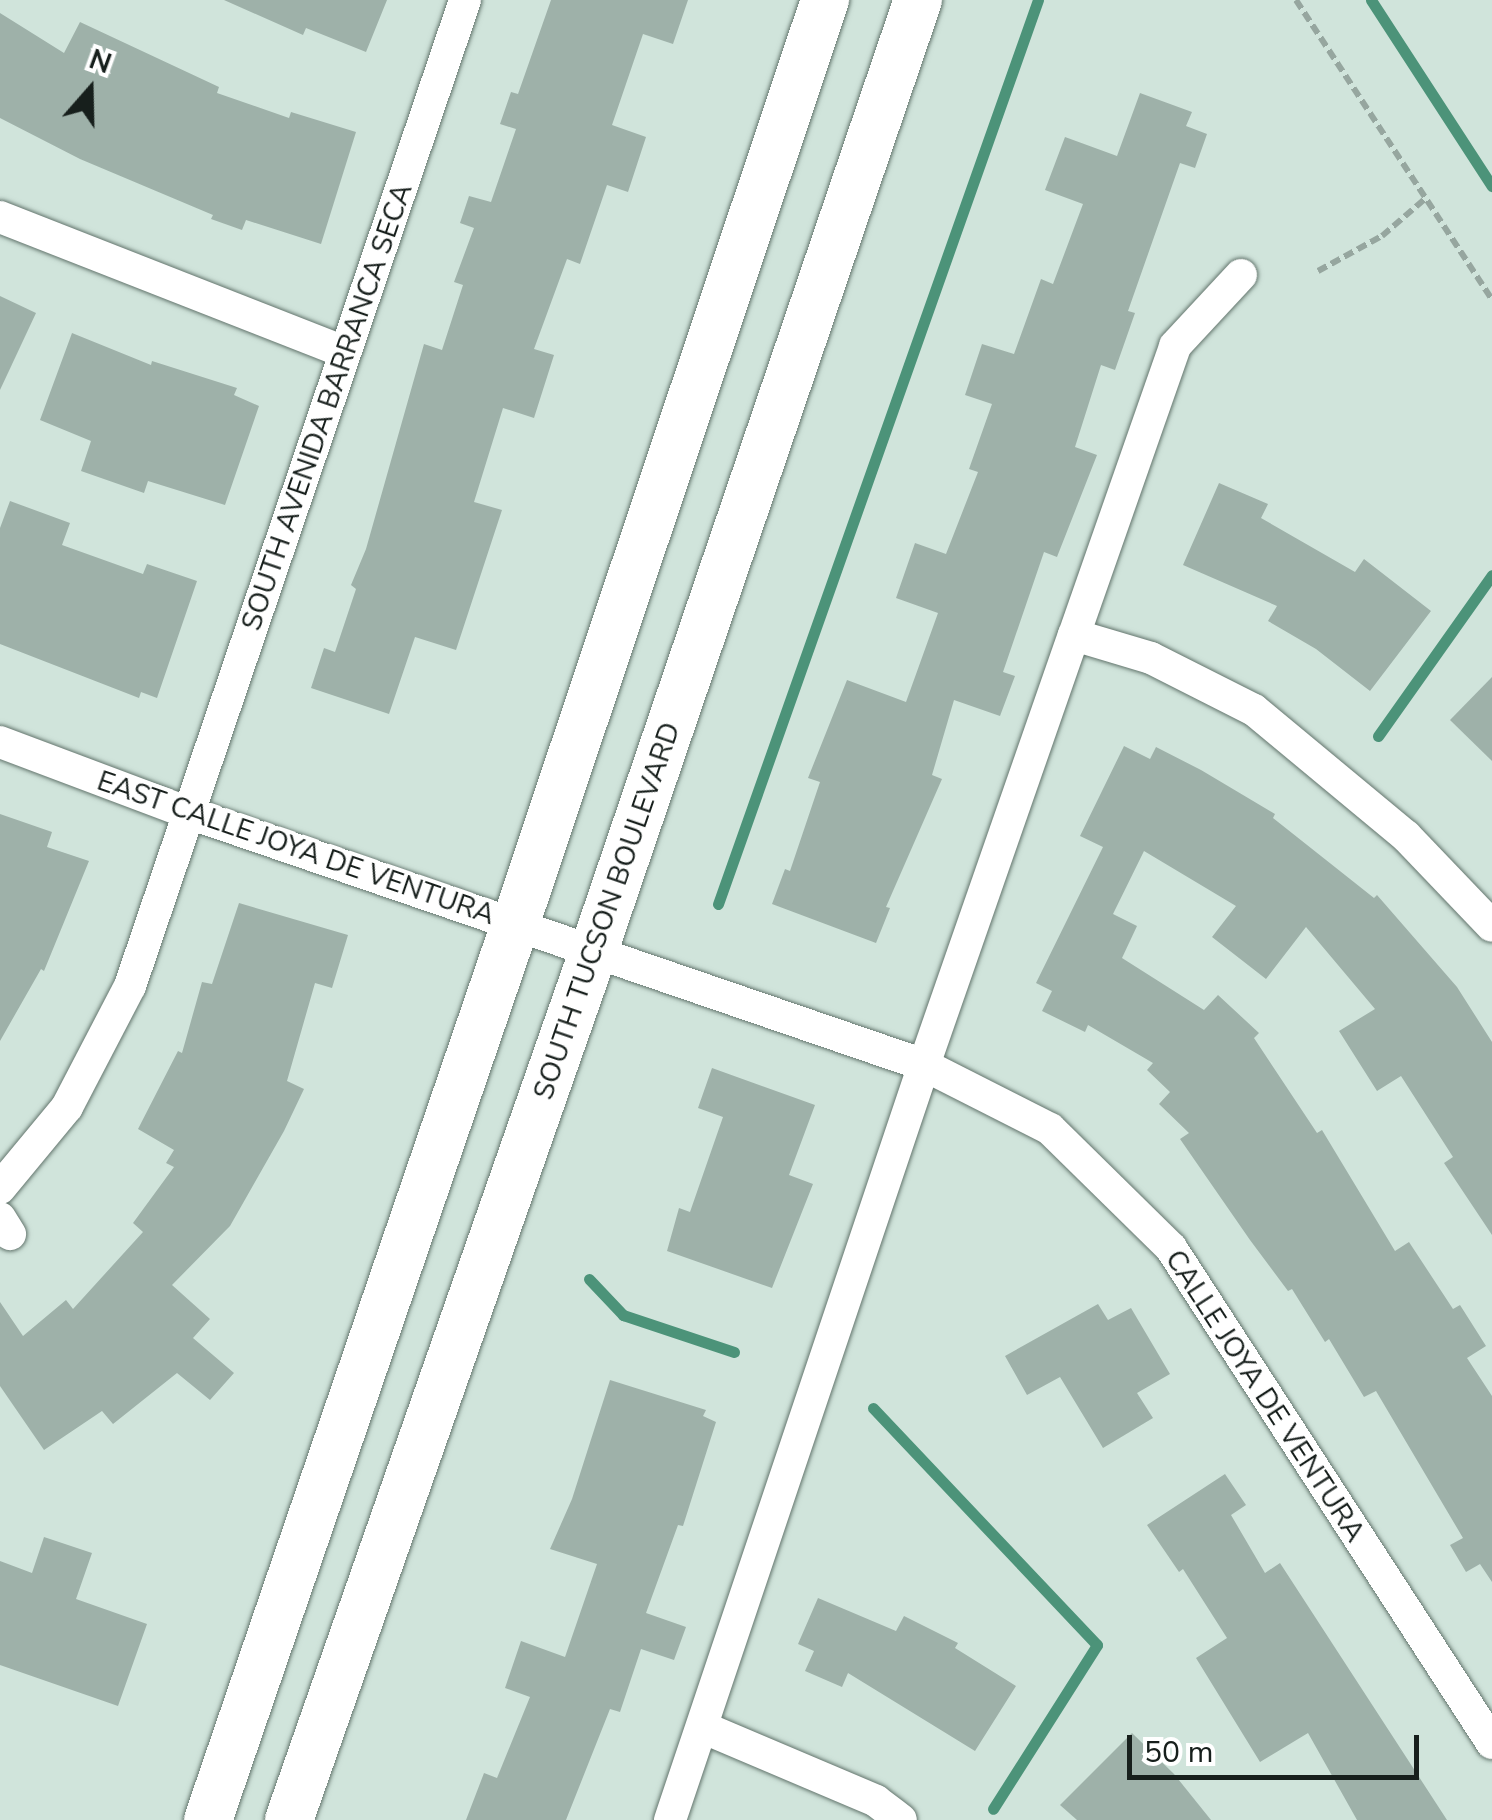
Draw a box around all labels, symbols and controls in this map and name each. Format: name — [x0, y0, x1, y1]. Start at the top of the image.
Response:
north arrow — [40, 40, 140, 140]
text: N — [84, 40, 117, 83]
street label: SOUTH AVENIDA BARRANCA SECA — [235, 179, 419, 635]
street label: SOUTH TUCSON BOULEVARD — [527, 718, 687, 1104]
street label: EAST CALLE JOYA DE VENTURA — [93, 764, 499, 932]
street label: CALLE JOYA DE VENTURA — [1158, 1244, 1372, 1548]
scale bar — [1132, 1715, 1424, 1777]
text: 50 m — [1144, 1732, 1213, 1773]

